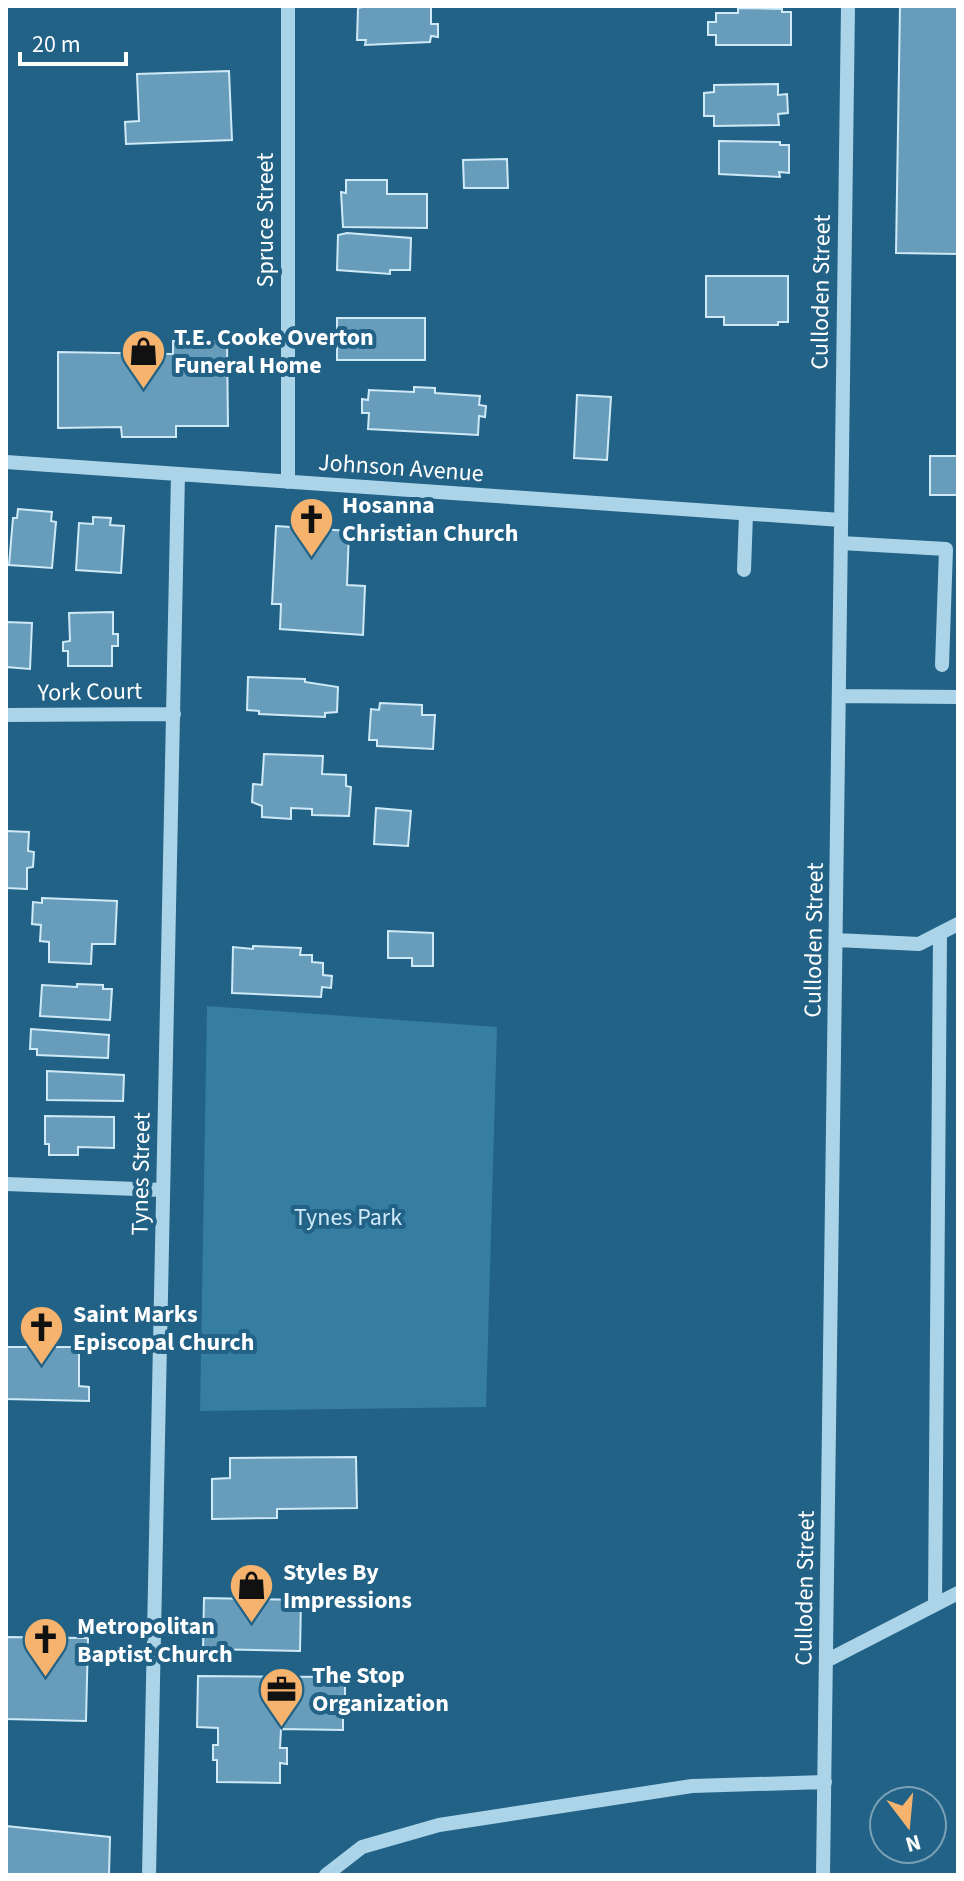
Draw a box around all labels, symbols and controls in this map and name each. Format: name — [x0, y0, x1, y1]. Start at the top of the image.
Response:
scale bar — [20, 16, 126, 66]
text: 20 m — [32, 27, 81, 62]
street label: Spruce Street — [248, 153, 283, 287]
street label: Culloden Street — [802, 214, 840, 370]
place label: T.E. Cooke Overton Funeral Home — [174, 320, 374, 383]
shop icon: T.E. Cooke Overton Funeral Home — [119, 327, 167, 390]
street label: Johnson Avenue — [317, 445, 485, 491]
place label: Hosanna Christian Church — [342, 488, 519, 551]
church icon: Hosanna Christian Church — [287, 495, 335, 558]
street label: York Court — [36, 674, 143, 710]
street label: Culloden Street — [795, 862, 833, 1018]
street label: Tynes Street — [122, 1112, 160, 1236]
park label: Tynes Park — [294, 1200, 402, 1235]
place label: Saint Marks Episcopal Church — [73, 1297, 254, 1360]
church icon: Saint Marks Episcopal Church — [18, 1304, 66, 1367]
street label: Culloden Street — [786, 1510, 824, 1666]
place label: Styles By Impressions — [283, 1555, 412, 1618]
shop icon: Styles By Impressions — [228, 1562, 276, 1625]
place label: Metropolitan Baptist Church — [77, 1609, 233, 1672]
church icon: Metropolitan Baptist Church — [22, 1616, 70, 1679]
place label: The Stop Organization — [312, 1658, 449, 1721]
office icon: The Stop Organization — [257, 1665, 305, 1728]
north arrow — [868, 1785, 948, 1865]
text: N — [902, 1826, 925, 1861]

